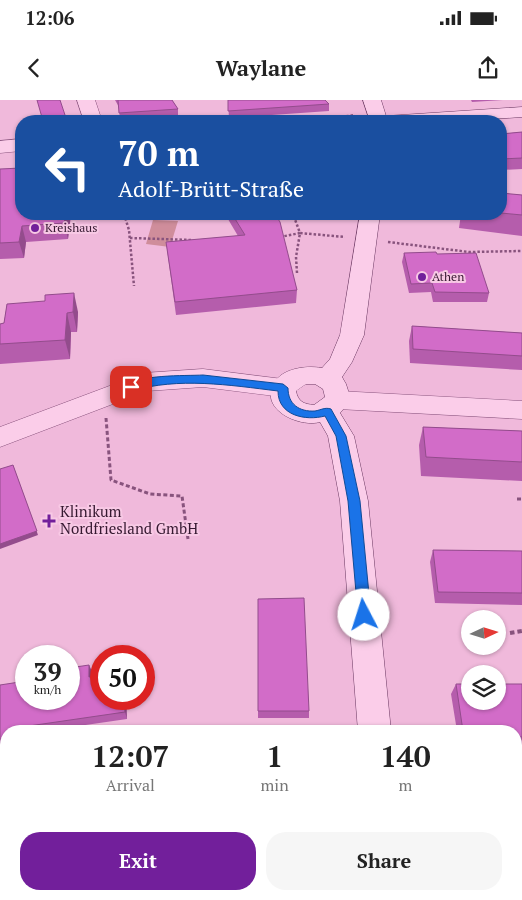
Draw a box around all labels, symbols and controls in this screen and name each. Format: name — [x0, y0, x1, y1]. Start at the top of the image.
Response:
text: 12:06 — [25, 5, 74, 30]
text: Waylane — [216, 53, 306, 82]
icon: back — [20, 54, 48, 82]
icon: share — [474, 54, 502, 82]
text: 70 m — [118, 130, 199, 176]
icon: left — [35, 135, 100, 200]
text: Adolf-Brütt-Straße — [118, 174, 304, 203]
place label: Kreishaus — [45, 220, 97, 235]
marker: Kreishaus — [29, 222, 41, 234]
place label: Athen — [432, 269, 464, 284]
marker: Athen — [416, 271, 428, 283]
pin — [110, 366, 152, 408]
icon: arrive — [117, 373, 145, 401]
place label: Klinikum Nordfriesland GmbH — [60, 501, 198, 538]
marker: Klinikum Nordfriesland GmbH — [42, 514, 56, 528]
position arrow — [337, 588, 389, 640]
north arrow — [461, 610, 506, 655]
map controls — [461, 610, 506, 710]
speed limit sign: 50 — [90, 645, 155, 710]
text: 39 — [33, 655, 62, 688]
button: layers — [461, 665, 506, 710]
text: km/h — [34, 682, 61, 697]
text: 12:07 — [91, 736, 169, 776]
text: 1 — [266, 736, 283, 776]
text: 140 — [380, 736, 431, 776]
text: Arrival — [106, 774, 155, 796]
text: min — [261, 774, 289, 796]
text: m — [398, 774, 412, 796]
button: Exit — [20, 832, 256, 890]
button: Share — [266, 832, 502, 890]

